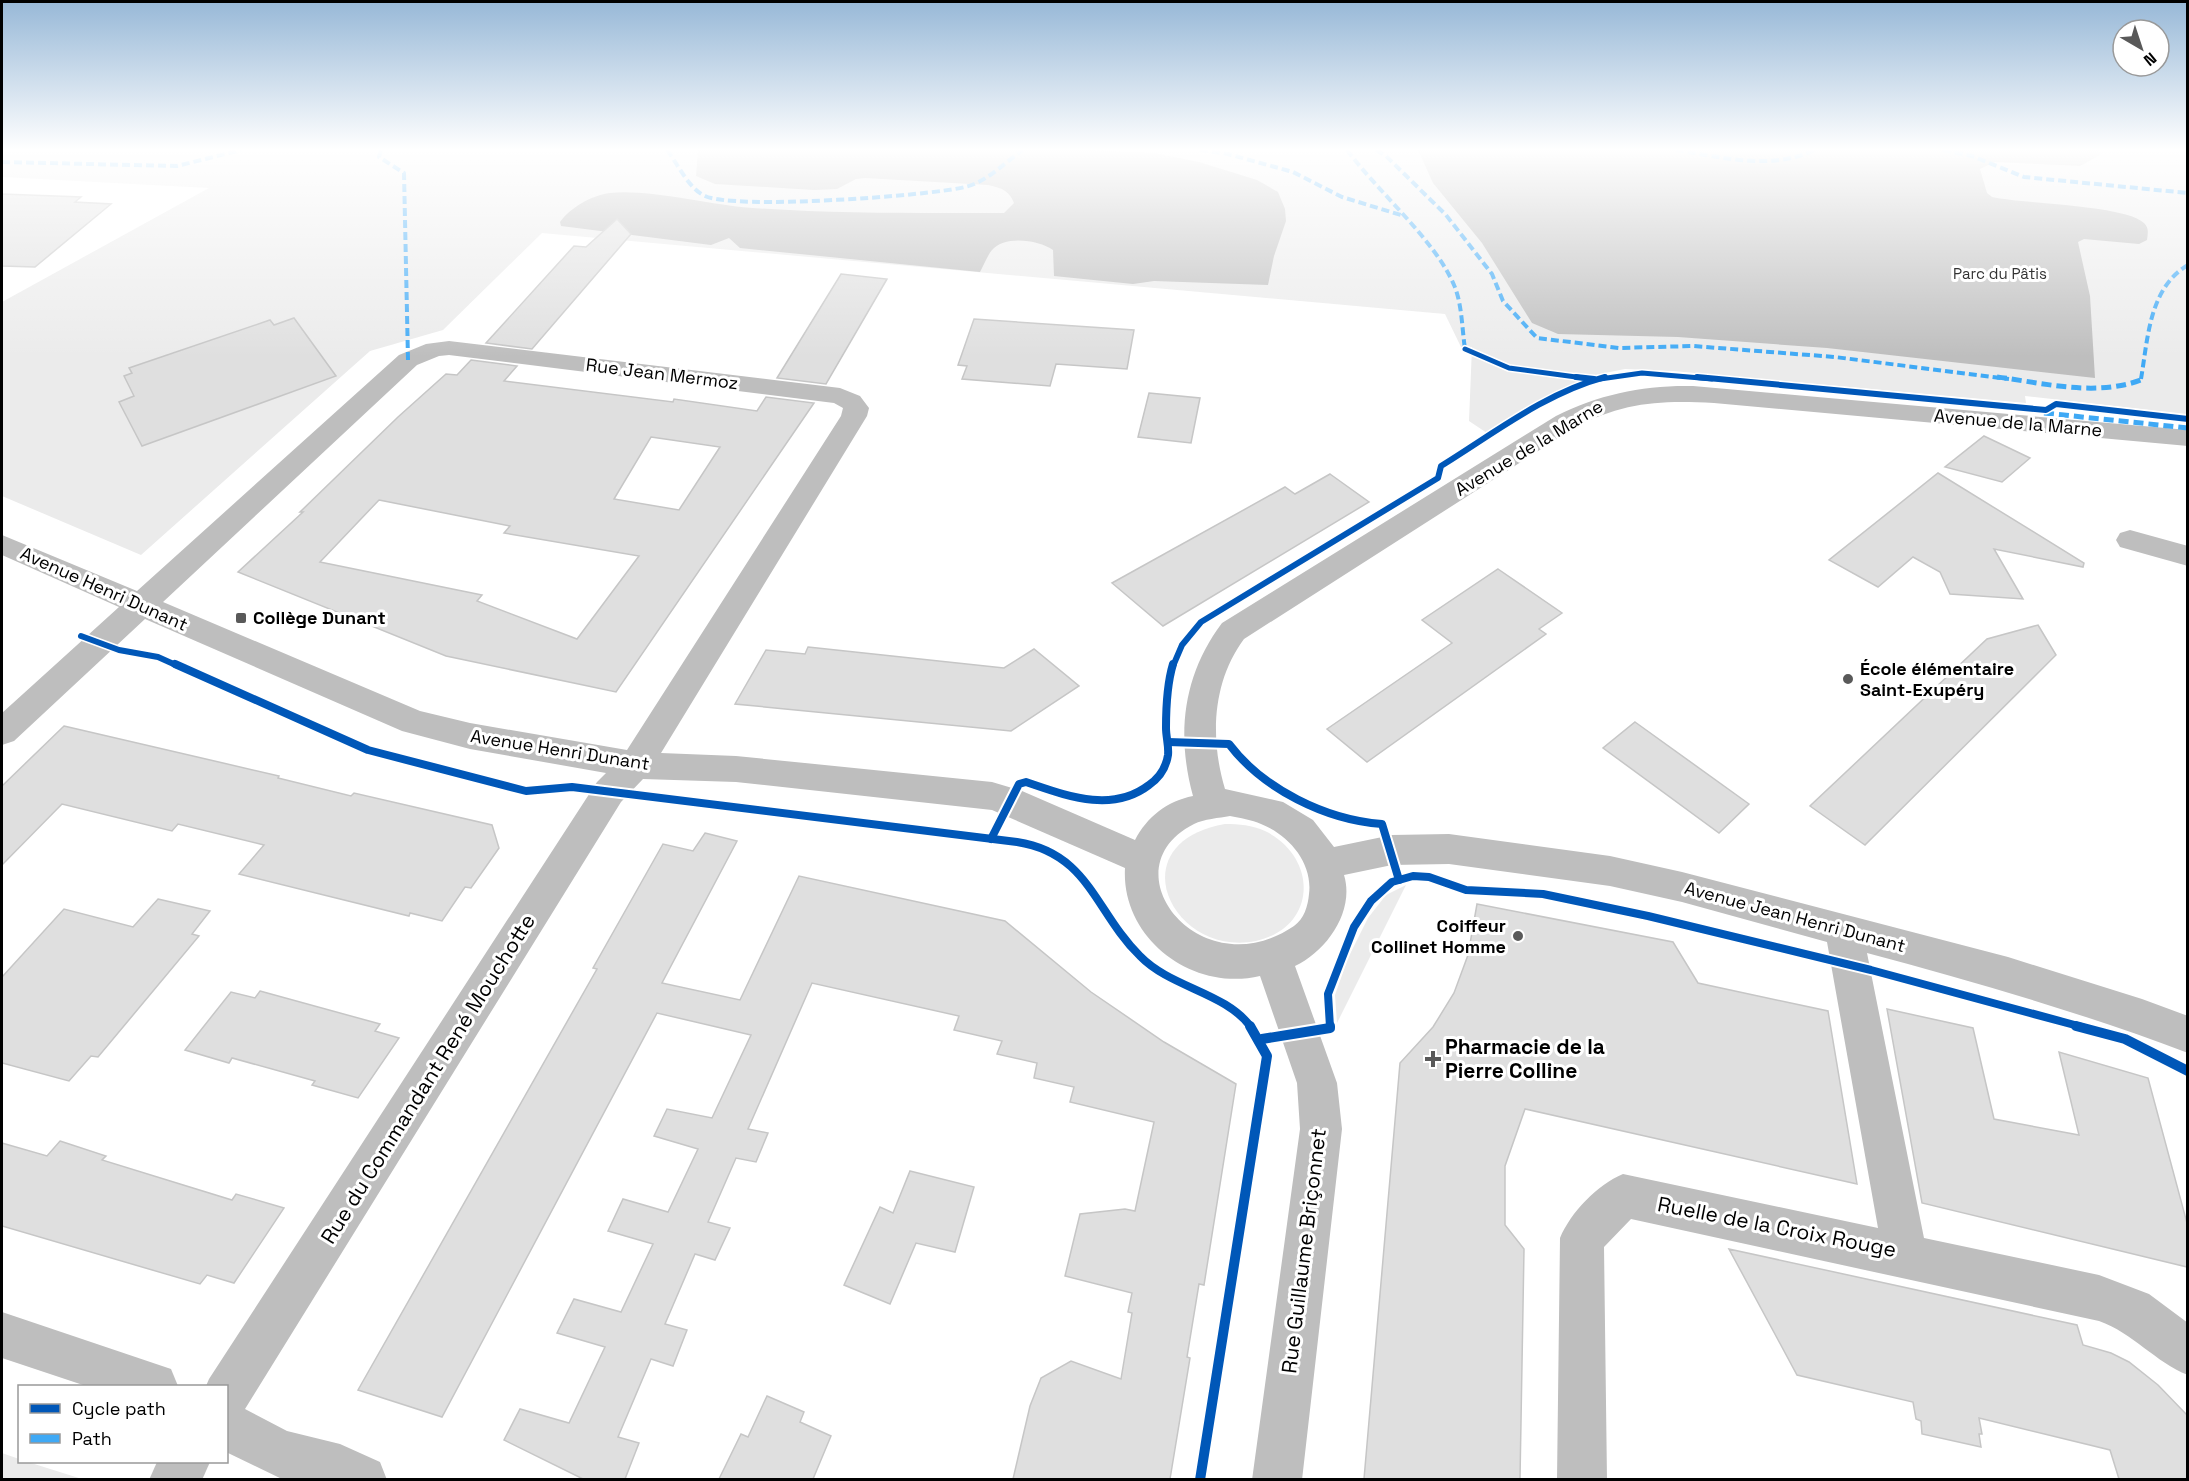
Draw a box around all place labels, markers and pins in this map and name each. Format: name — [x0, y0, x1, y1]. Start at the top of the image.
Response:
place label: Collège Dunant — [253, 606, 386, 629]
marker: Collège Dunant — [234, 611, 248, 625]
place label: École élémentaire Saint-Exupéry — [1860, 657, 2014, 701]
marker: École élémentaire Saint-Exupéry — [1841, 672, 1855, 686]
place label: Coiffeur Collinet Homme — [1371, 914, 1506, 958]
marker: Coiffeur Collinet Homme — [1511, 929, 1525, 943]
place label: Pharmacie de la Pierre Colline — [1445, 1033, 1605, 1084]
marker: Pharmacie de la Pierre Colline — [1426, 1052, 1440, 1066]

